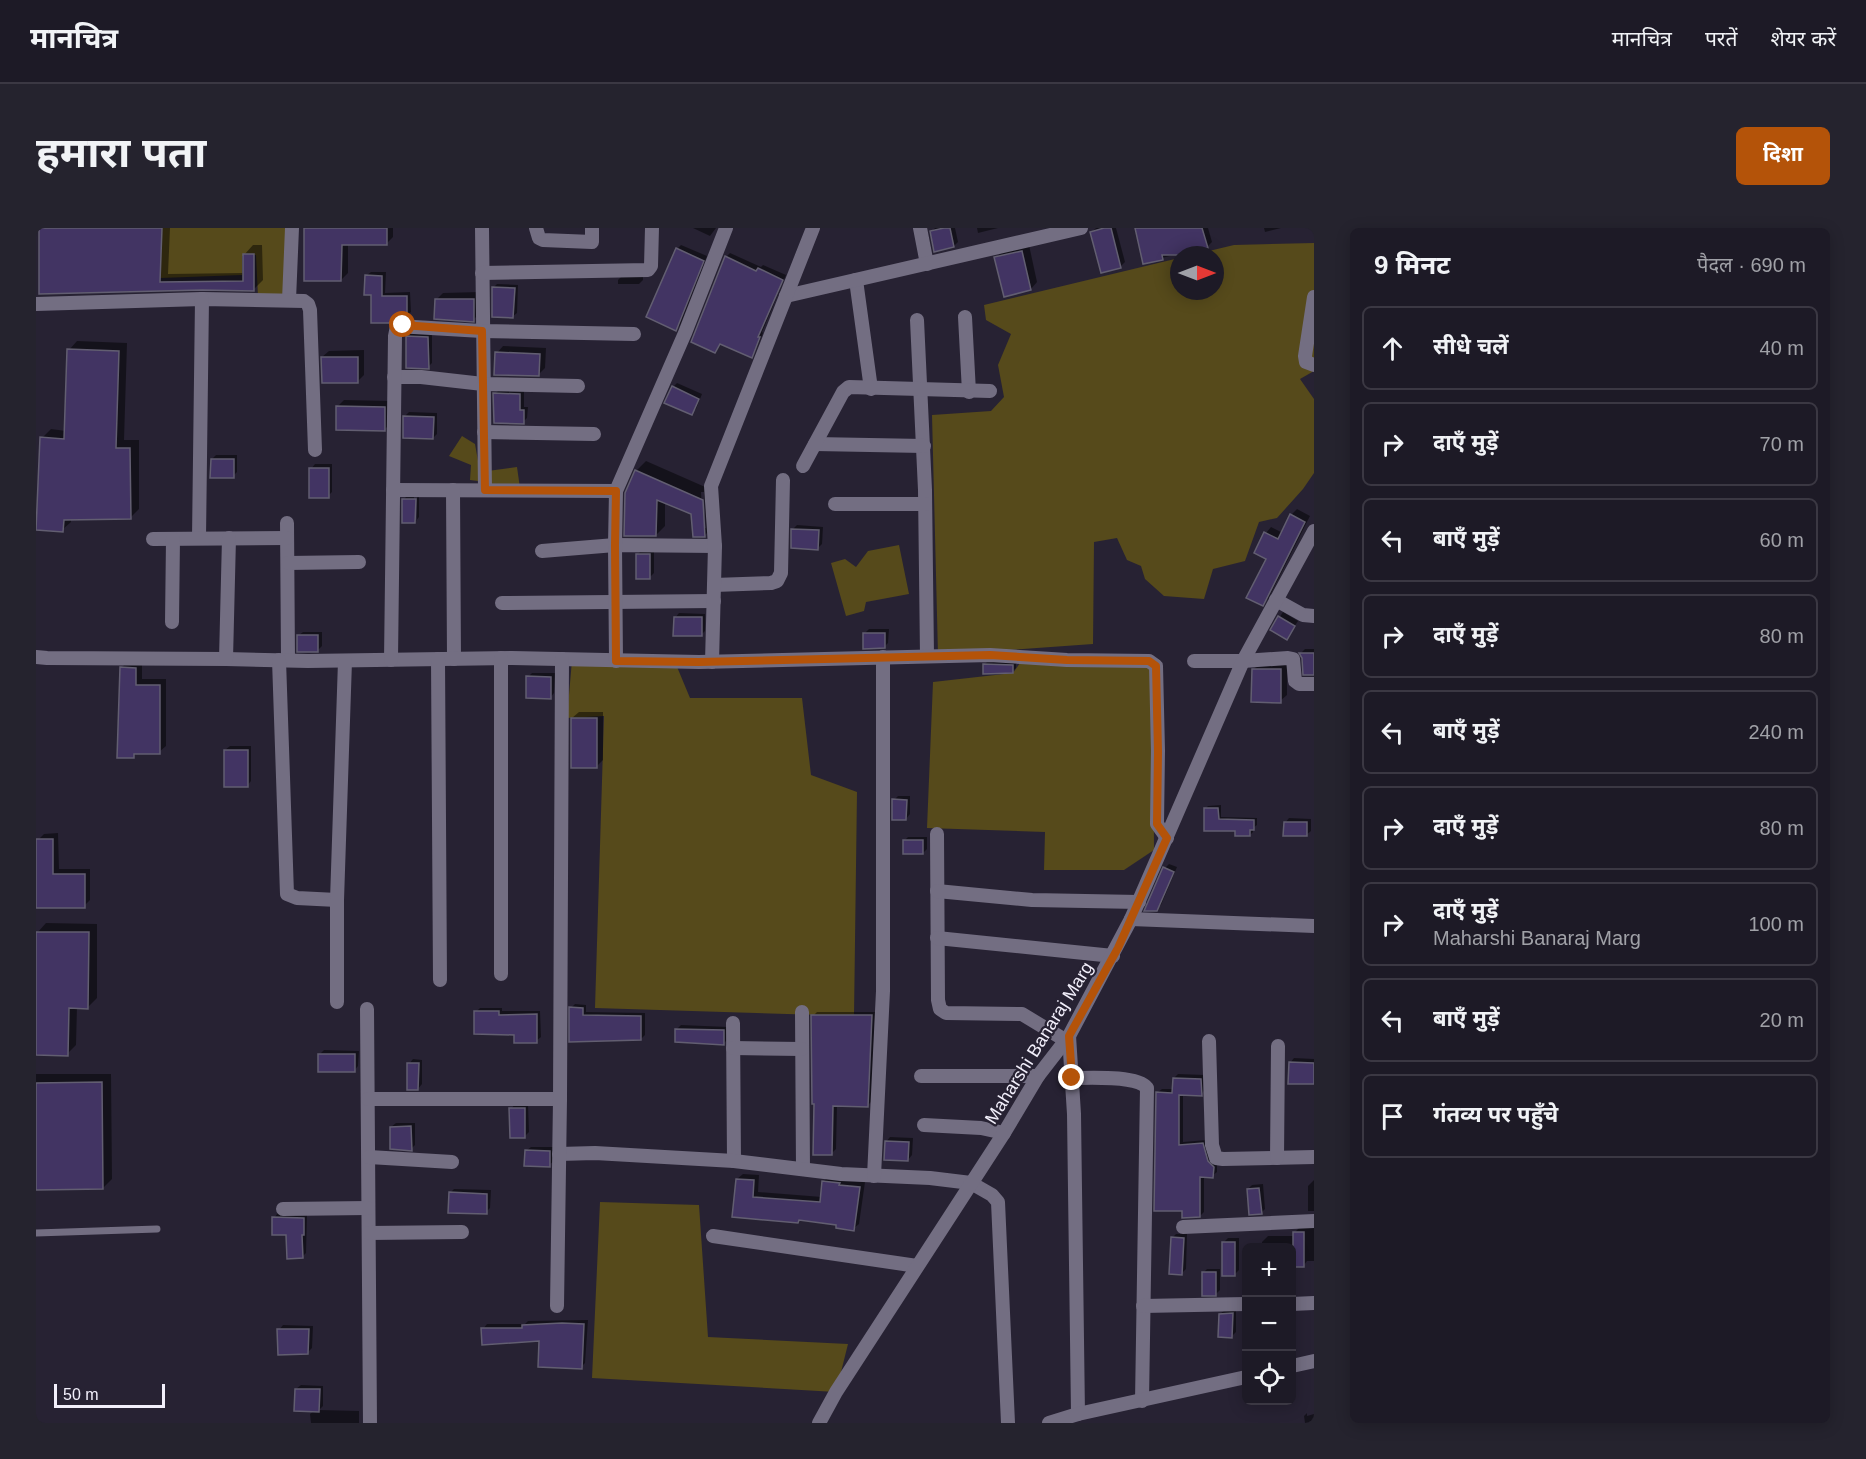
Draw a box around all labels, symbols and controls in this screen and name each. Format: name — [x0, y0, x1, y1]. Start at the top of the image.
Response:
text: मानचित्र — [30, 23, 118, 54]
text: मानचित्र — [1612, 27, 1672, 50]
text: परतें — [1705, 27, 1737, 50]
text: शेयर करें — [1770, 27, 1836, 50]
button: दिशा — [1736, 127, 1830, 185]
text: हमारा पता — [36, 129, 206, 176]
north arrow — [1170, 246, 1224, 300]
text: 9 मिनट — [1374, 250, 1450, 280]
text: पैदल · 690 m — [1697, 254, 1806, 276]
route start — [389, 311, 415, 337]
icon: ahead — [1376, 332, 1409, 365]
text: सीधे चलें — [1433, 334, 1508, 359]
text: 40 m — [1760, 337, 1804, 359]
icon: right — [1376, 428, 1409, 461]
text: दाएँ मुड़ें — [1433, 430, 1498, 455]
text: 70 m — [1760, 433, 1804, 455]
icon: left — [1376, 524, 1409, 557]
text: बाएँ मुड़ें — [1433, 526, 1499, 551]
text: 60 m — [1760, 529, 1804, 551]
icon: right — [1376, 620, 1409, 653]
text: दाएँ मुड़ें — [1433, 622, 1498, 647]
text: 80 m — [1760, 625, 1804, 647]
icon: left — [1376, 716, 1409, 749]
text: बाएँ मुड़ें — [1433, 718, 1499, 743]
text: 240 m — [1748, 721, 1804, 743]
icon: right — [1376, 812, 1409, 845]
text: दाएँ मुड़ें — [1433, 814, 1498, 839]
text: 80 m — [1760, 817, 1804, 839]
text: दाएँ मुड़ें — [1433, 898, 1498, 923]
icon: right — [1376, 908, 1409, 941]
text: 100 m — [1748, 913, 1804, 935]
text: Maharshi Banaraj Marg — [1433, 927, 1641, 949]
street label: Maharshi Banaraj Marg — [981, 958, 1097, 1128]
icon: left — [1376, 1004, 1409, 1037]
text: बाएँ मुड़ें — [1433, 1006, 1499, 1031]
text: 20 m — [1760, 1009, 1804, 1031]
route end — [1058, 1064, 1084, 1090]
icon: arrive — [1376, 1100, 1409, 1133]
text: गंतव्य पर पहुँचे — [1433, 1102, 1558, 1127]
map controls — [1242, 1243, 1296, 1405]
button: + — [1242, 1243, 1296, 1297]
button: − — [1242, 1297, 1296, 1351]
button: locate — [1242, 1351, 1296, 1405]
scale bar — [54, 1381, 165, 1408]
text: 50 m — [63, 1386, 99, 1403]

